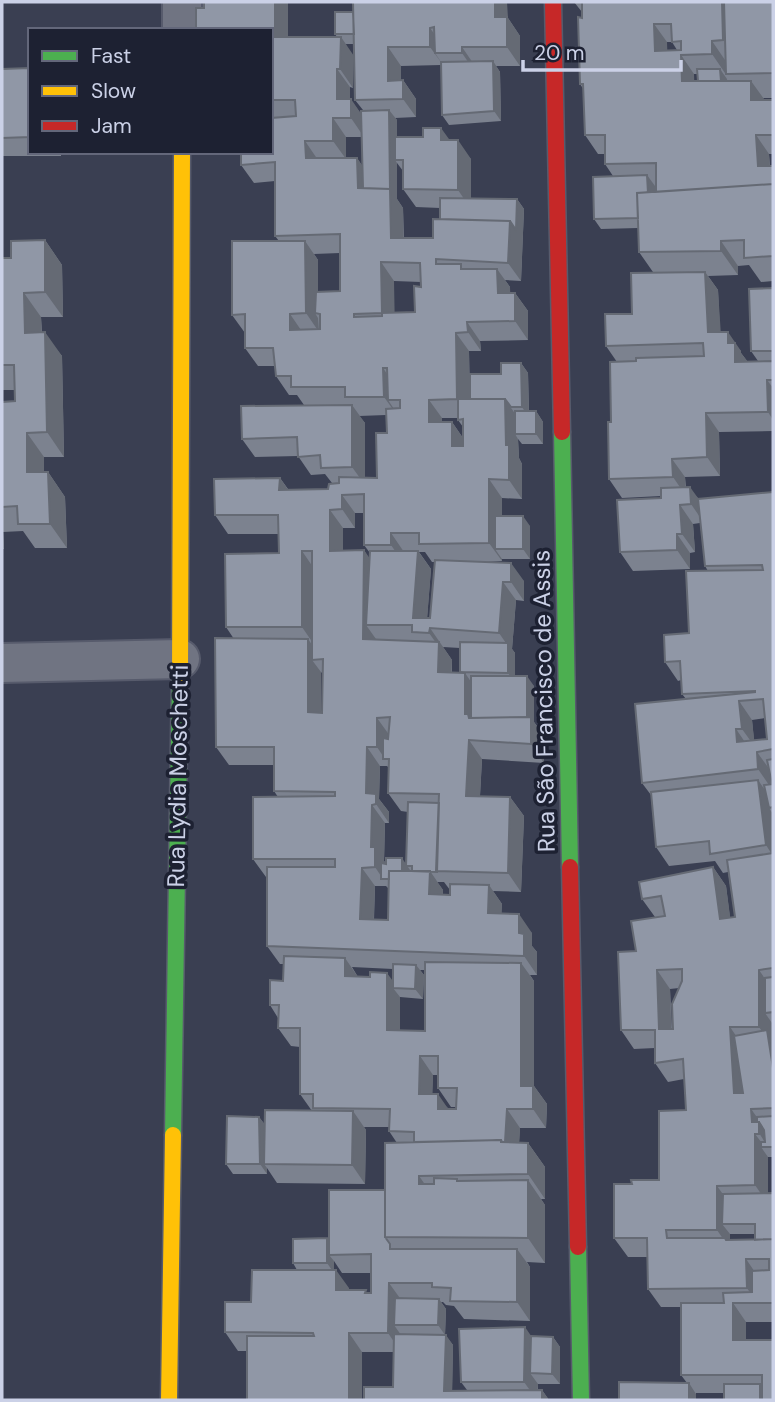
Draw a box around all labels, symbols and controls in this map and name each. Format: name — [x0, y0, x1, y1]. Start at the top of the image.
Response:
legend — [28, 28, 273, 154]
scale bar — [523, 28, 680, 72]
text: 20 m — [534, 39, 585, 67]
text: Fast — [91, 42, 131, 70]
text: Slow — [91, 77, 136, 105]
text: Jam — [91, 112, 132, 140]
street label: Rua São Francisco de Assis — [525, 550, 562, 852]
street label: Rua Lydia Moschetti — [160, 664, 195, 888]

